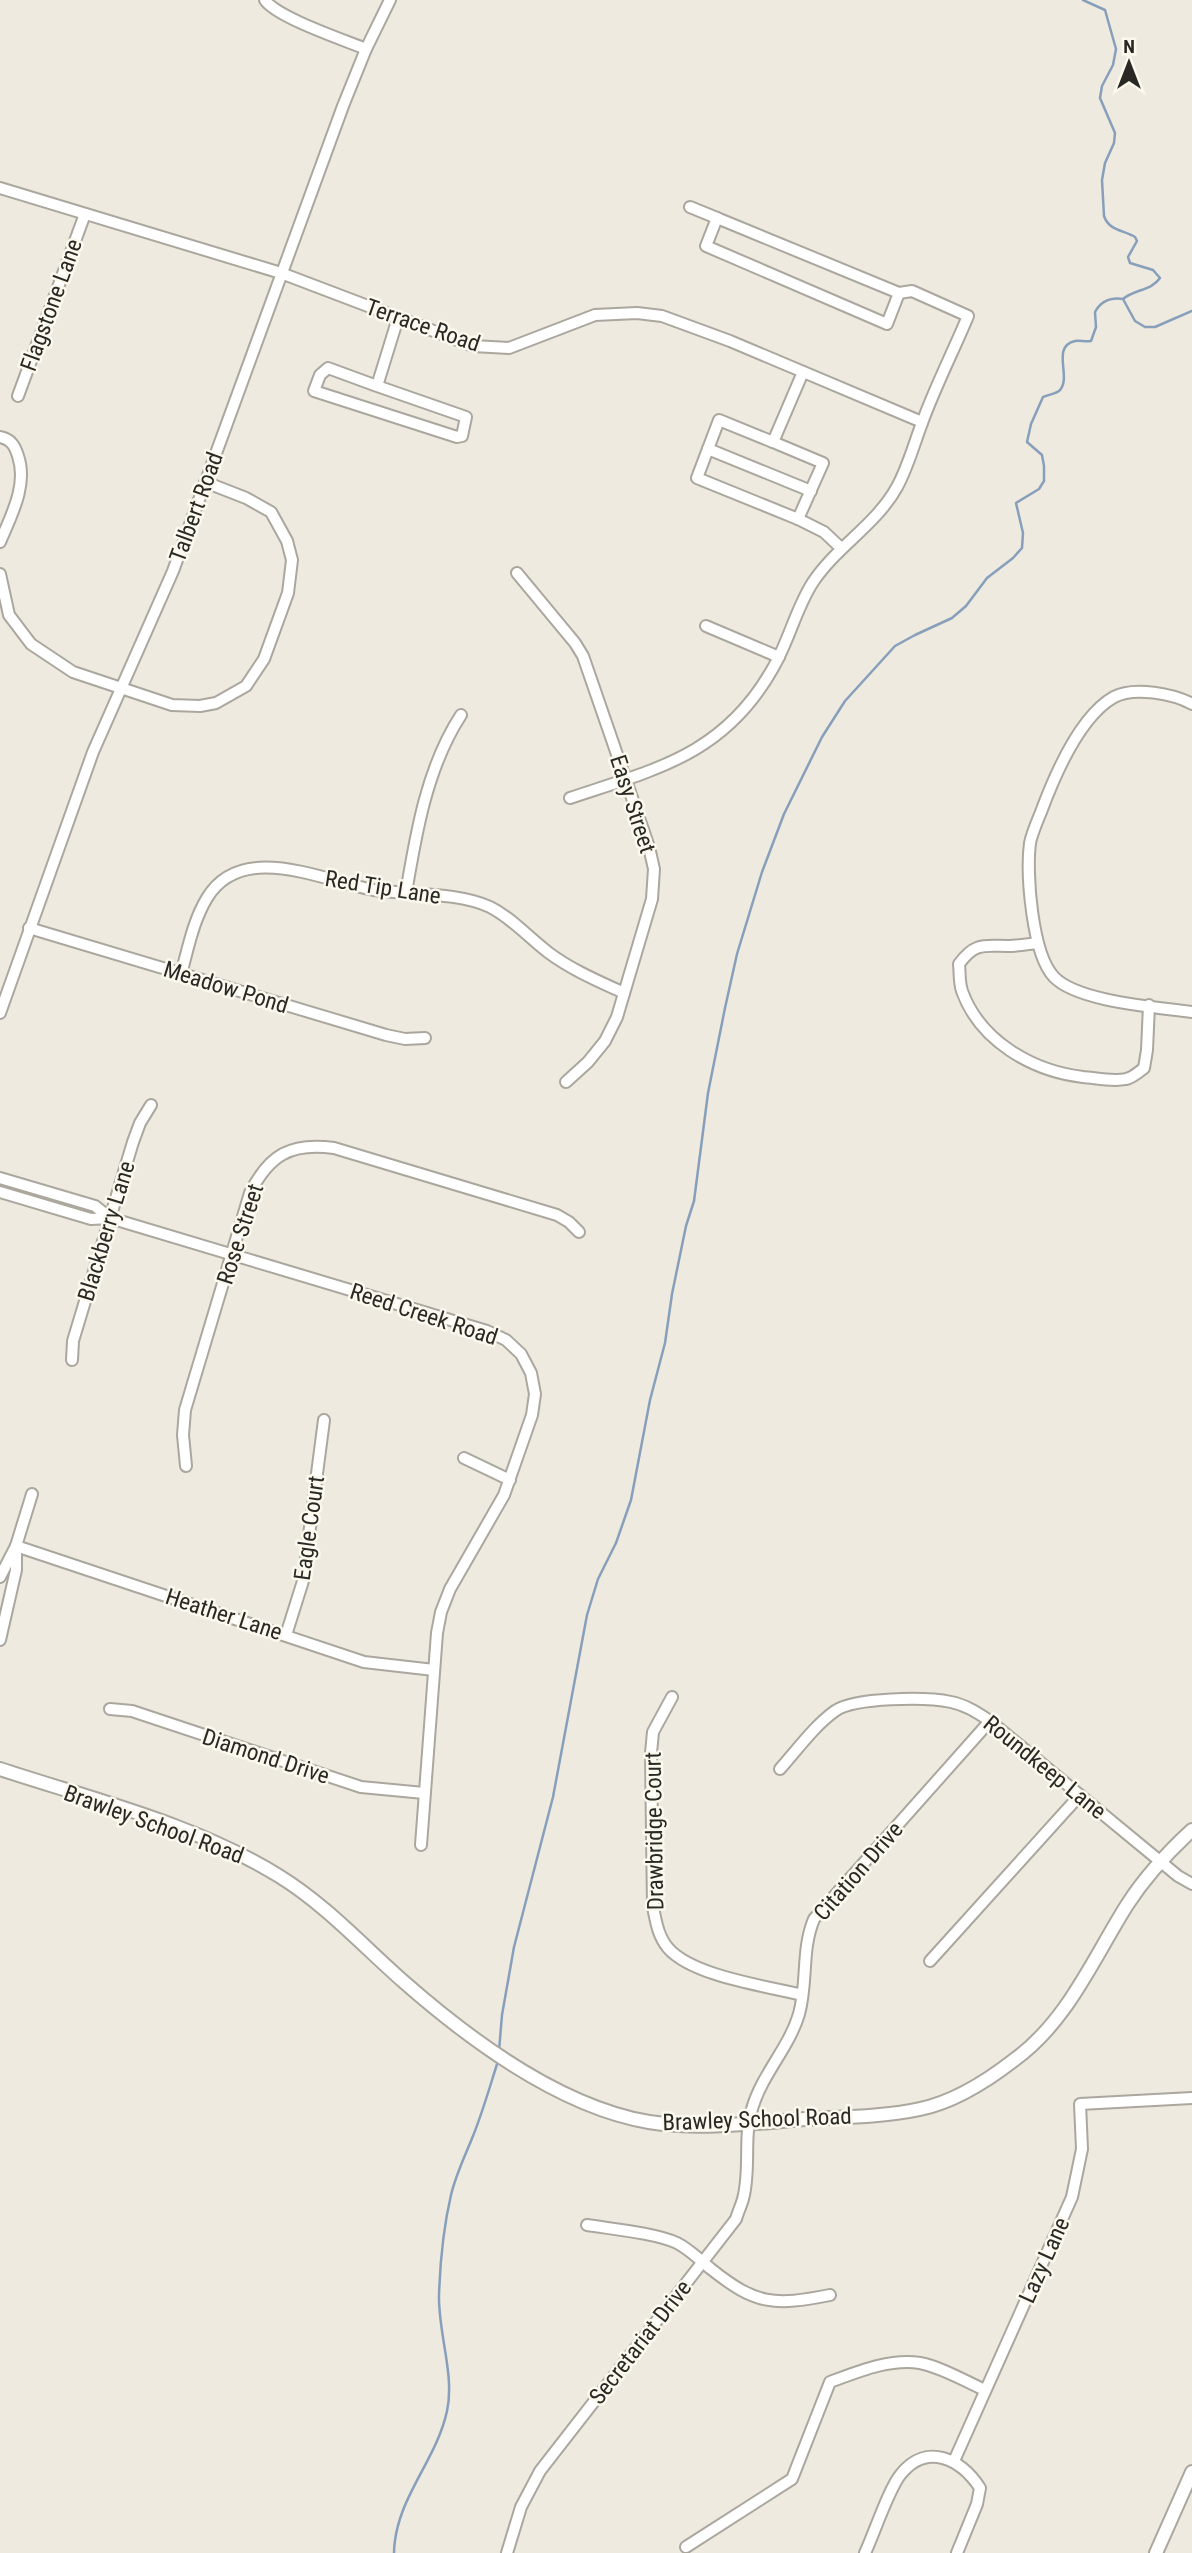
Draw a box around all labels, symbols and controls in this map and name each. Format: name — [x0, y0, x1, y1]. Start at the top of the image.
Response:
north arrow — [1094, 28, 1164, 98]
text: N — [1123, 35, 1135, 58]
street label: Flagstone Lane — [15, 236, 88, 375]
street label: Terrace Road — [362, 293, 484, 358]
street label: Talbert Road — [164, 449, 229, 566]
street label: Easy Street — [604, 752, 661, 857]
street label: Red Tip Lane — [323, 865, 443, 910]
street label: Meadow Pond — [160, 956, 292, 1019]
street label: Blackberry Lane — [72, 1158, 141, 1304]
street label: Rose Street — [212, 1180, 269, 1288]
street label: Reed Creek Road — [347, 1278, 501, 1351]
street label: Eagle Court — [289, 1474, 330, 1582]
street label: Heather Lane — [162, 1583, 286, 1646]
street label: Roundkeep Lane — [978, 1710, 1111, 1825]
street label: Diamond Drive — [199, 1723, 333, 1790]
street label: Drawbridge Court — [640, 1752, 669, 1910]
street label: Brawley School Road — [60, 1779, 247, 1870]
street label: Citation Drive — [808, 1816, 909, 1926]
street label: Brawley School Road — [662, 2103, 852, 2136]
street label: Lazy Lane — [1014, 2213, 1075, 2307]
street label: Secretariat Drive — [584, 2275, 697, 2410]

